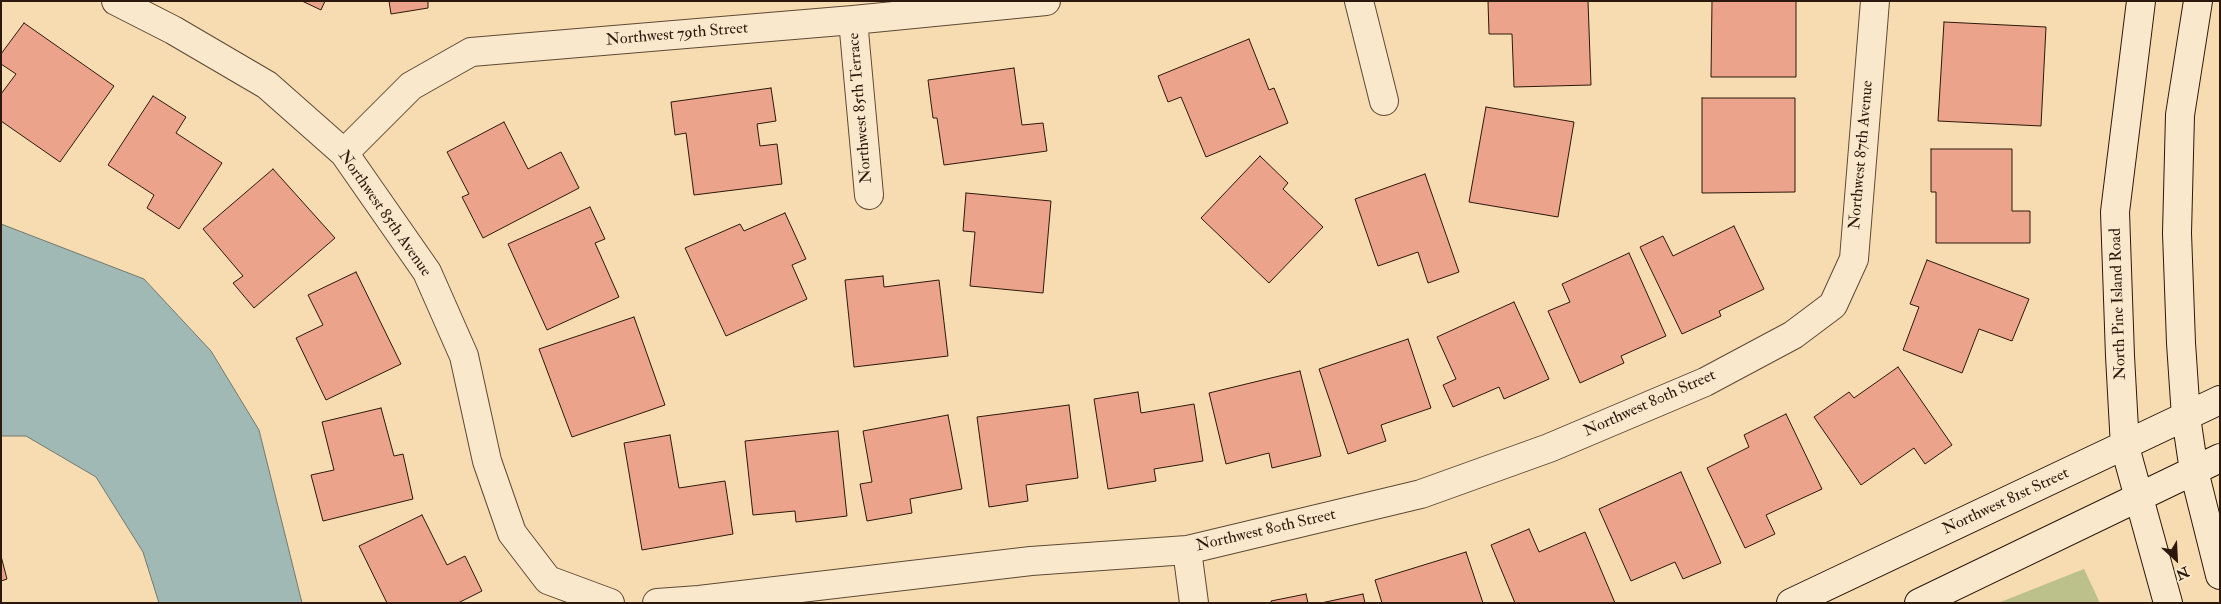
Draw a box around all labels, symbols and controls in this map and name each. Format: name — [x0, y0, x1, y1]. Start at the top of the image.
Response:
street label: Northwest 79th Street — [605, 19, 749, 51]
street label: Northwest 85th Terrace — [845, 32, 877, 184]
street label: Northwest 87th Avenue — [1846, 80, 1878, 230]
street label: Northwest 85th Avenue — [333, 147, 435, 281]
street label: North Pine Island Road — [2107, 228, 2131, 380]
street label: Northwest 80th Street — [1581, 366, 1719, 442]
street label: Northwest 81st Street — [1940, 464, 2072, 540]
street label: Northwest 80th Street — [1194, 506, 1338, 556]
north arrow — [2151, 534, 2201, 584]
text: N — [2173, 563, 2192, 583]

